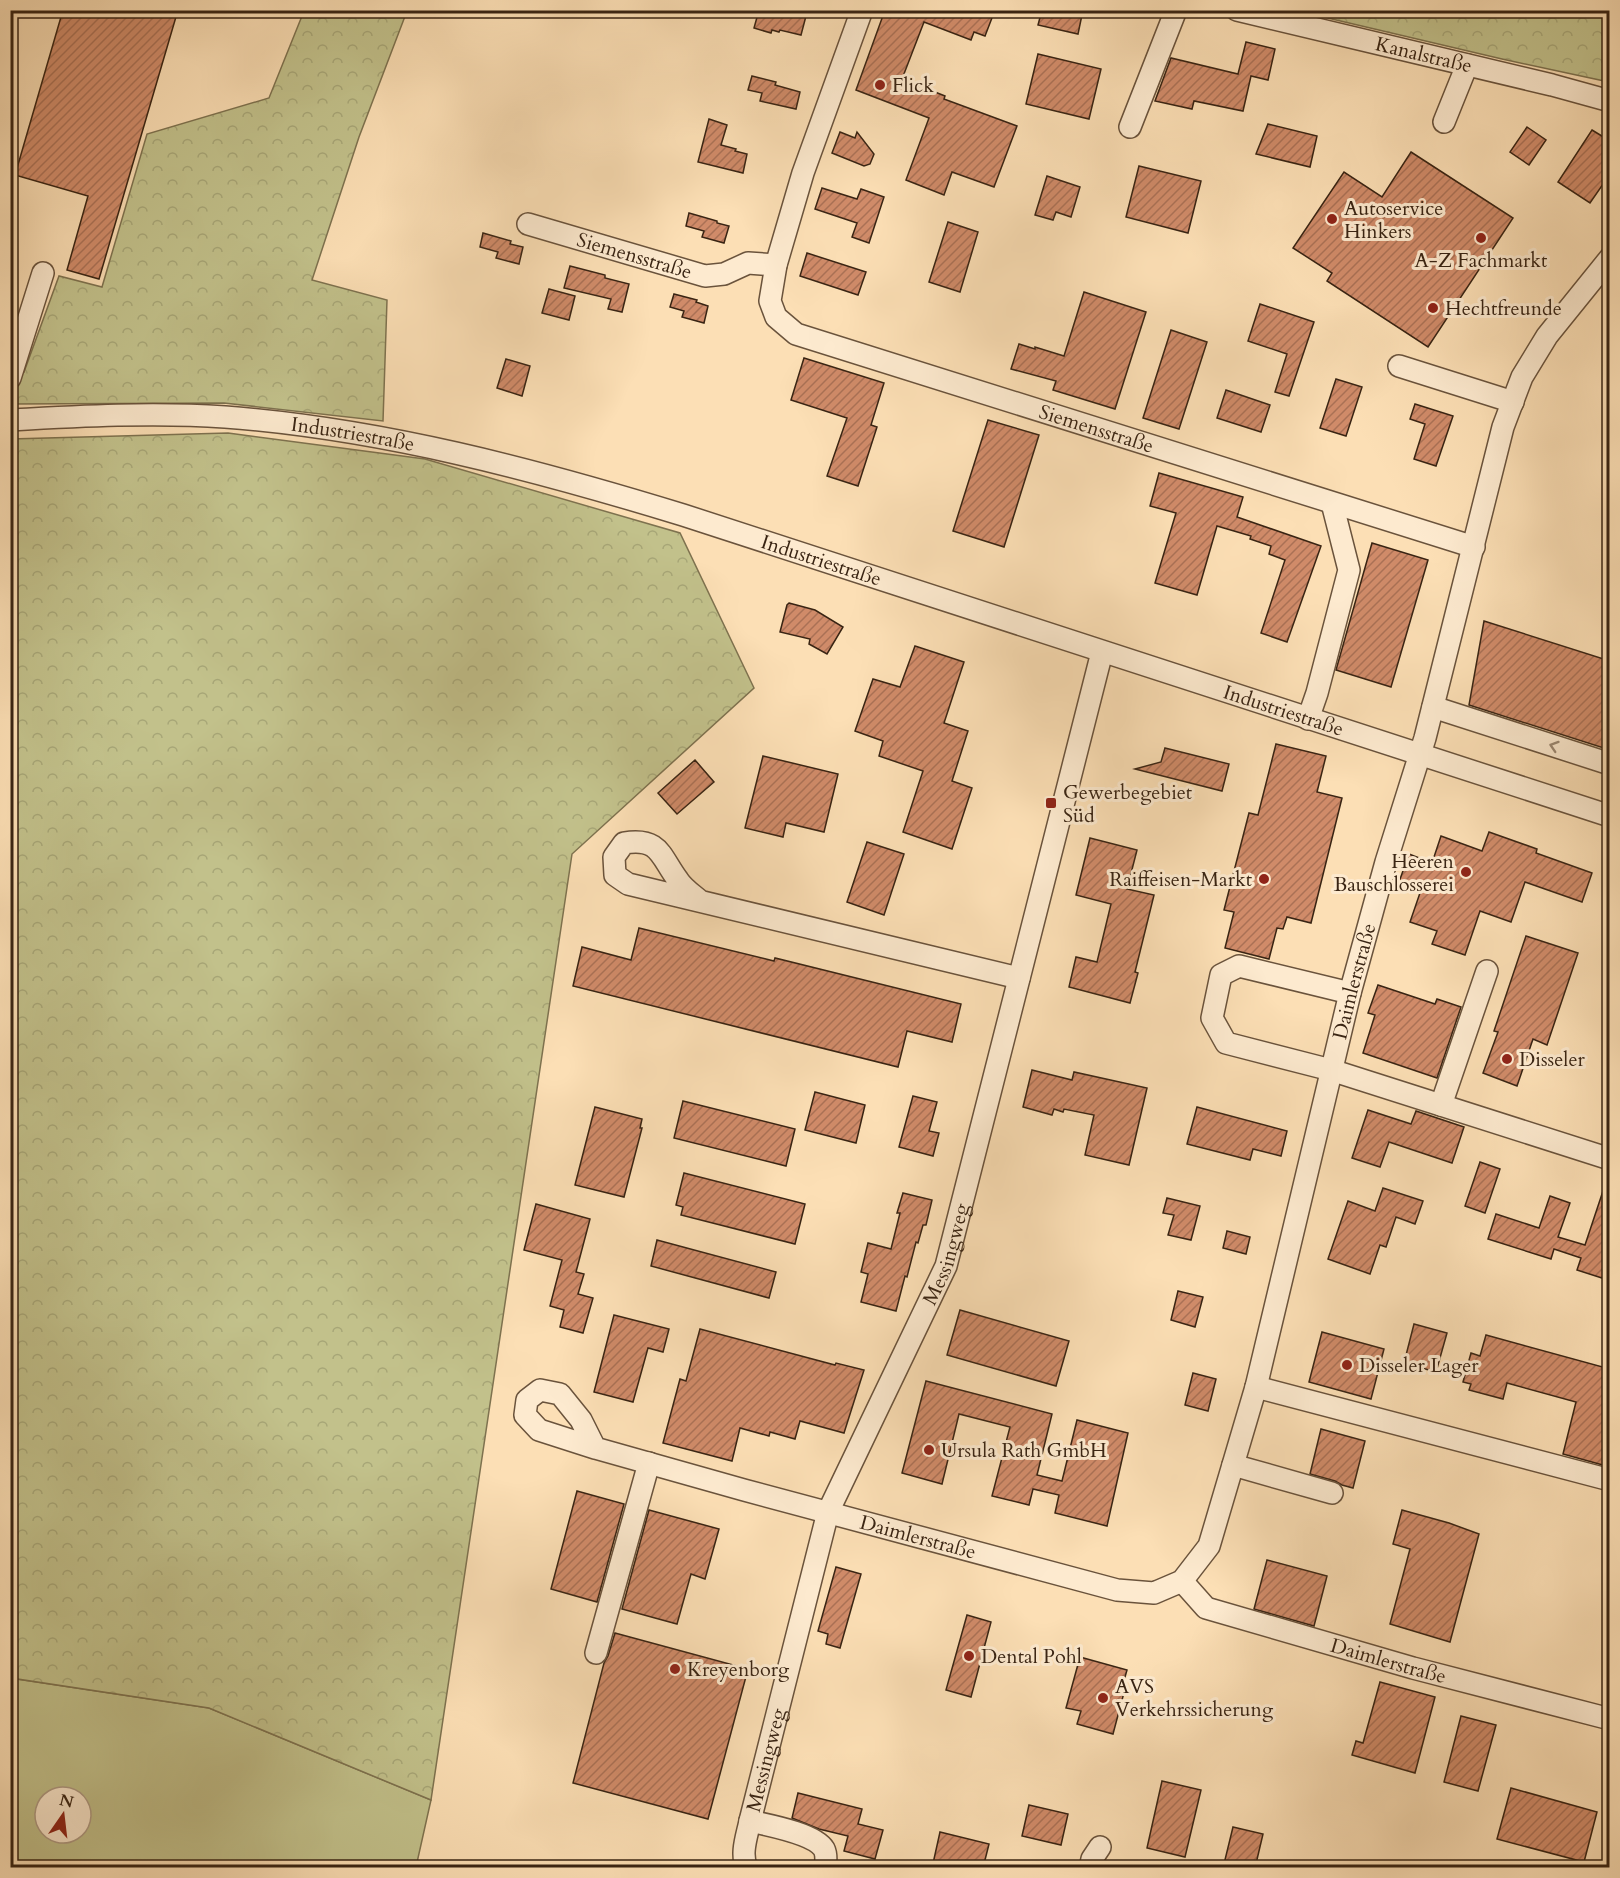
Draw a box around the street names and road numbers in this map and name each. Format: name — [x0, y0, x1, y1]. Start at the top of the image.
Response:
street label: Kanalstraße — [1373, 30, 1475, 79]
street label: Siemensstraße — [574, 226, 695, 285]
street label: Siemensstraße — [1036, 398, 1157, 459]
street label: Industriestraße — [289, 410, 417, 457]
street label: Industriestraße — [758, 528, 885, 592]
street label: Industriestraße — [1220, 678, 1347, 742]
street label: Daimlerstraße — [1326, 920, 1382, 1042]
street label: Messingweg — [916, 1199, 975, 1309]
street label: Daimlerstraße — [857, 1508, 979, 1565]
street label: Daimlerstraße — [1327, 1631, 1449, 1690]
street label: Messingweg — [739, 1705, 792, 1815]

